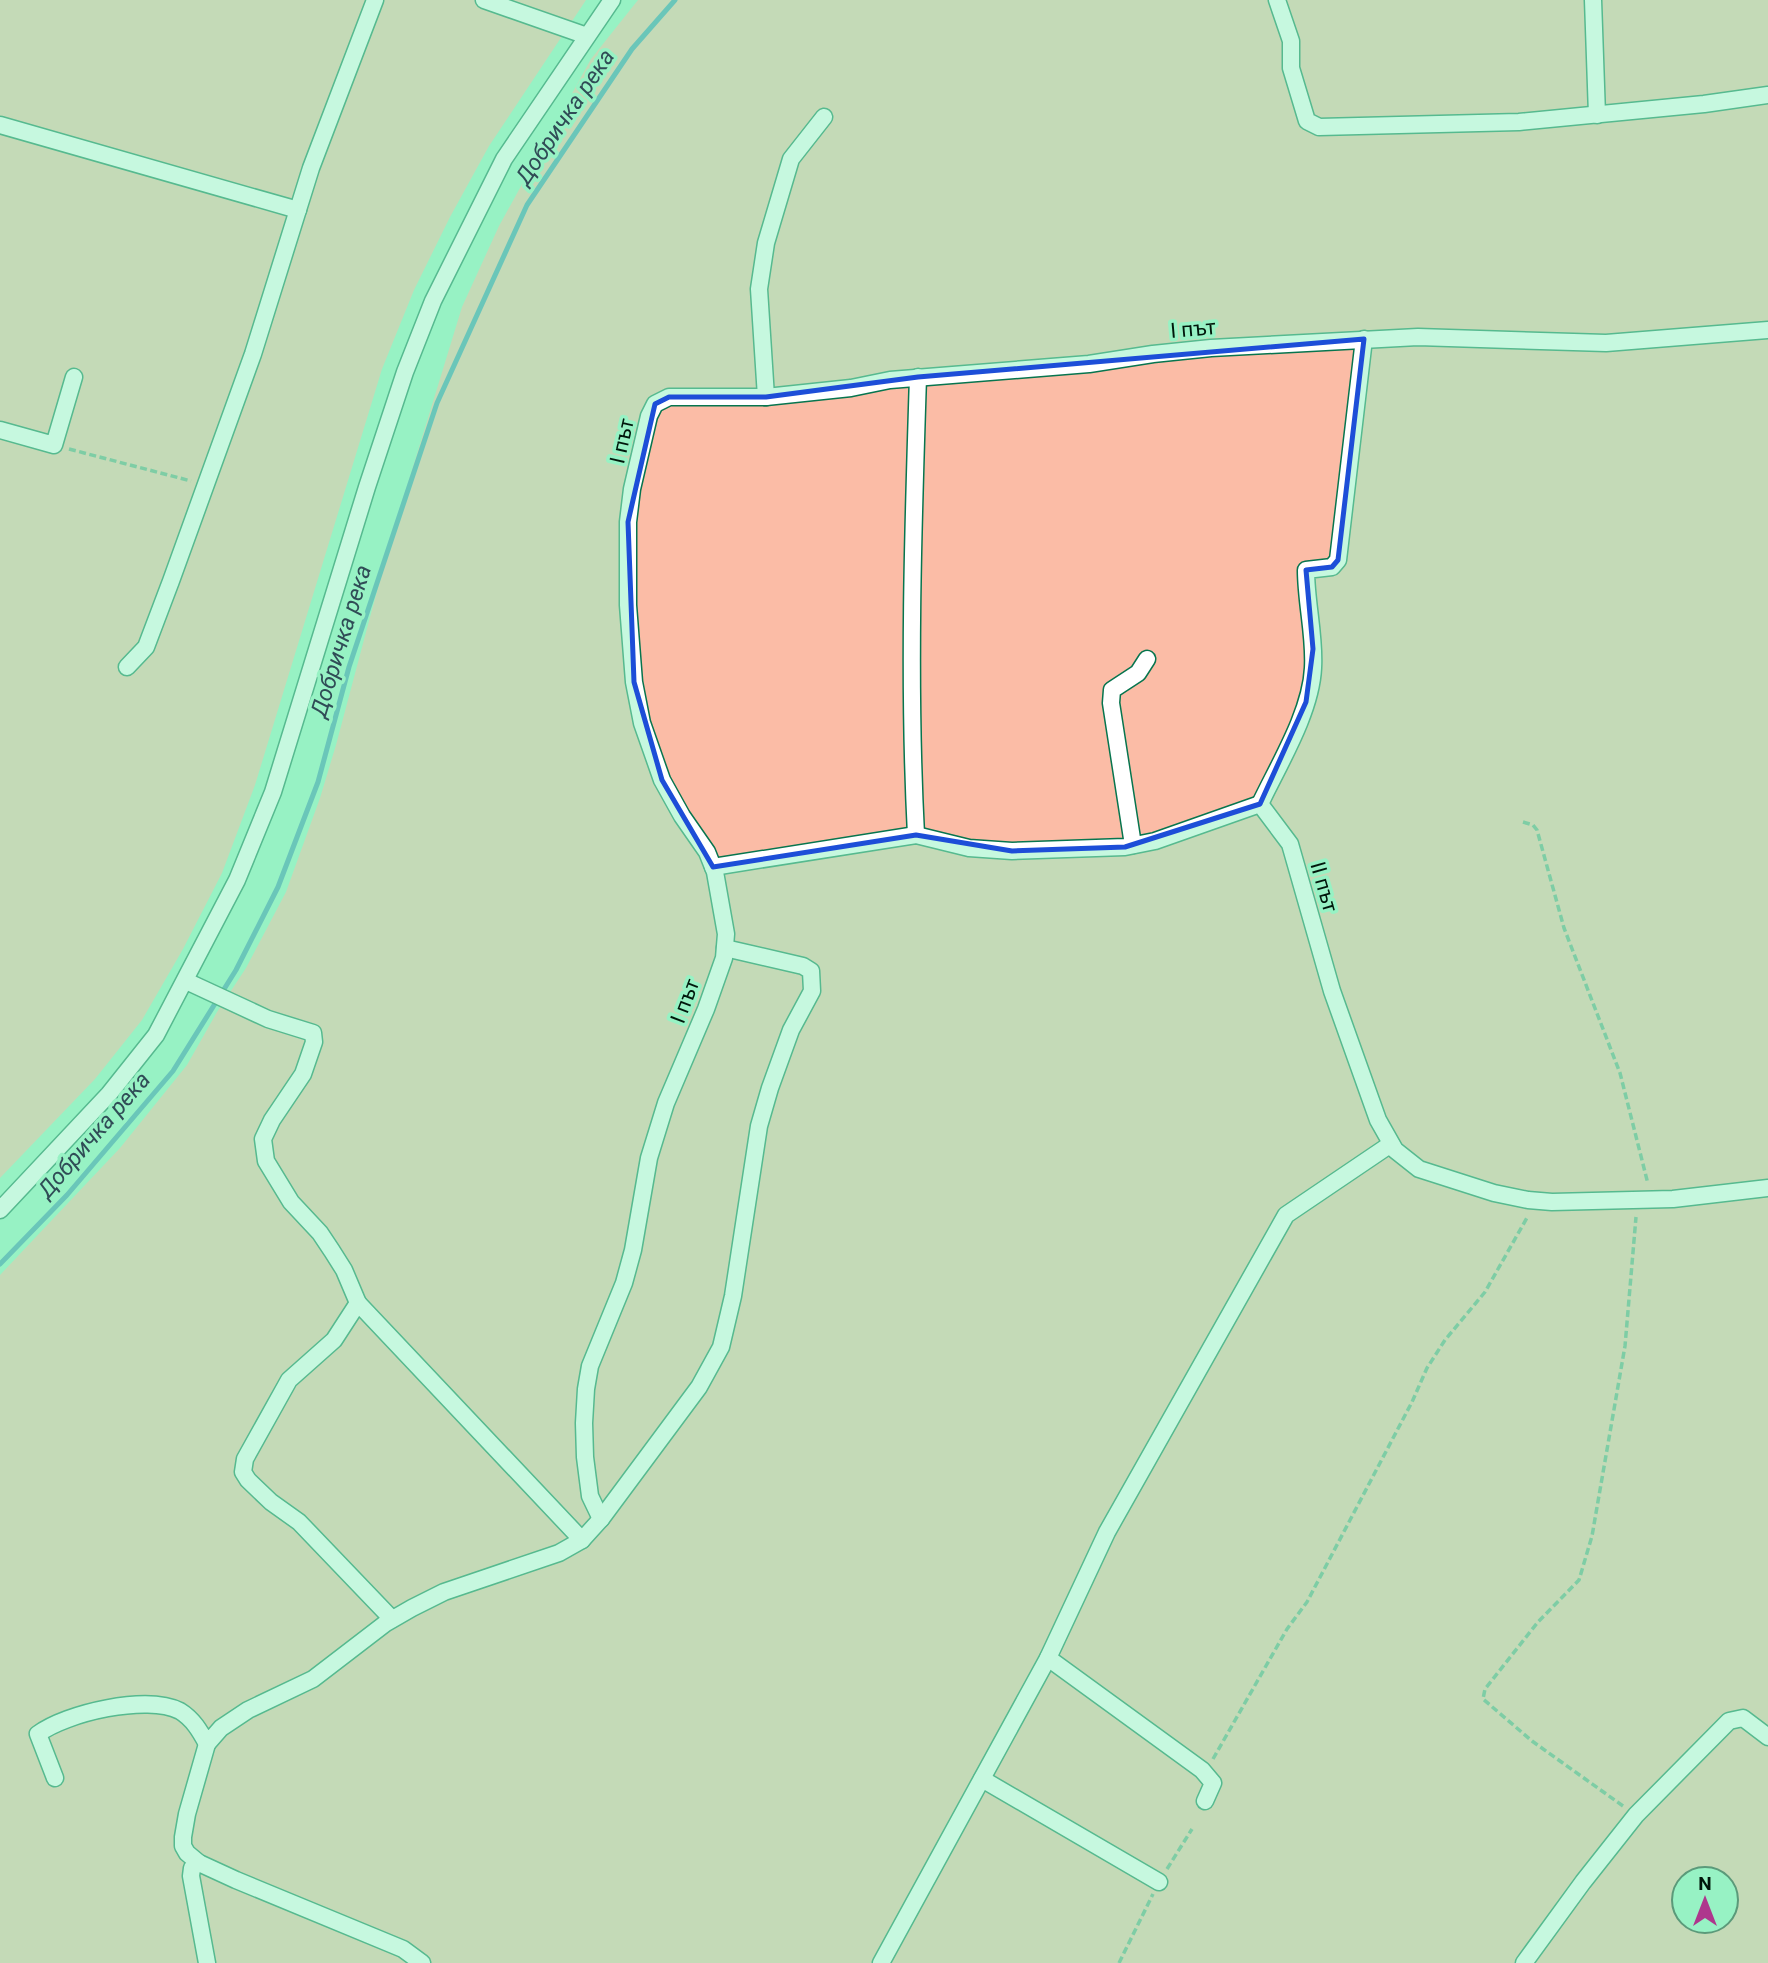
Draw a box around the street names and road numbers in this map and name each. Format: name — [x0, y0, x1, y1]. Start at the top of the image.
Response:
street label: І път — [1169, 315, 1217, 343]
street label: І път — [605, 416, 639, 466]
street label: ІІ път — [1305, 859, 1343, 915]
street label: І път — [666, 975, 704, 1027]

